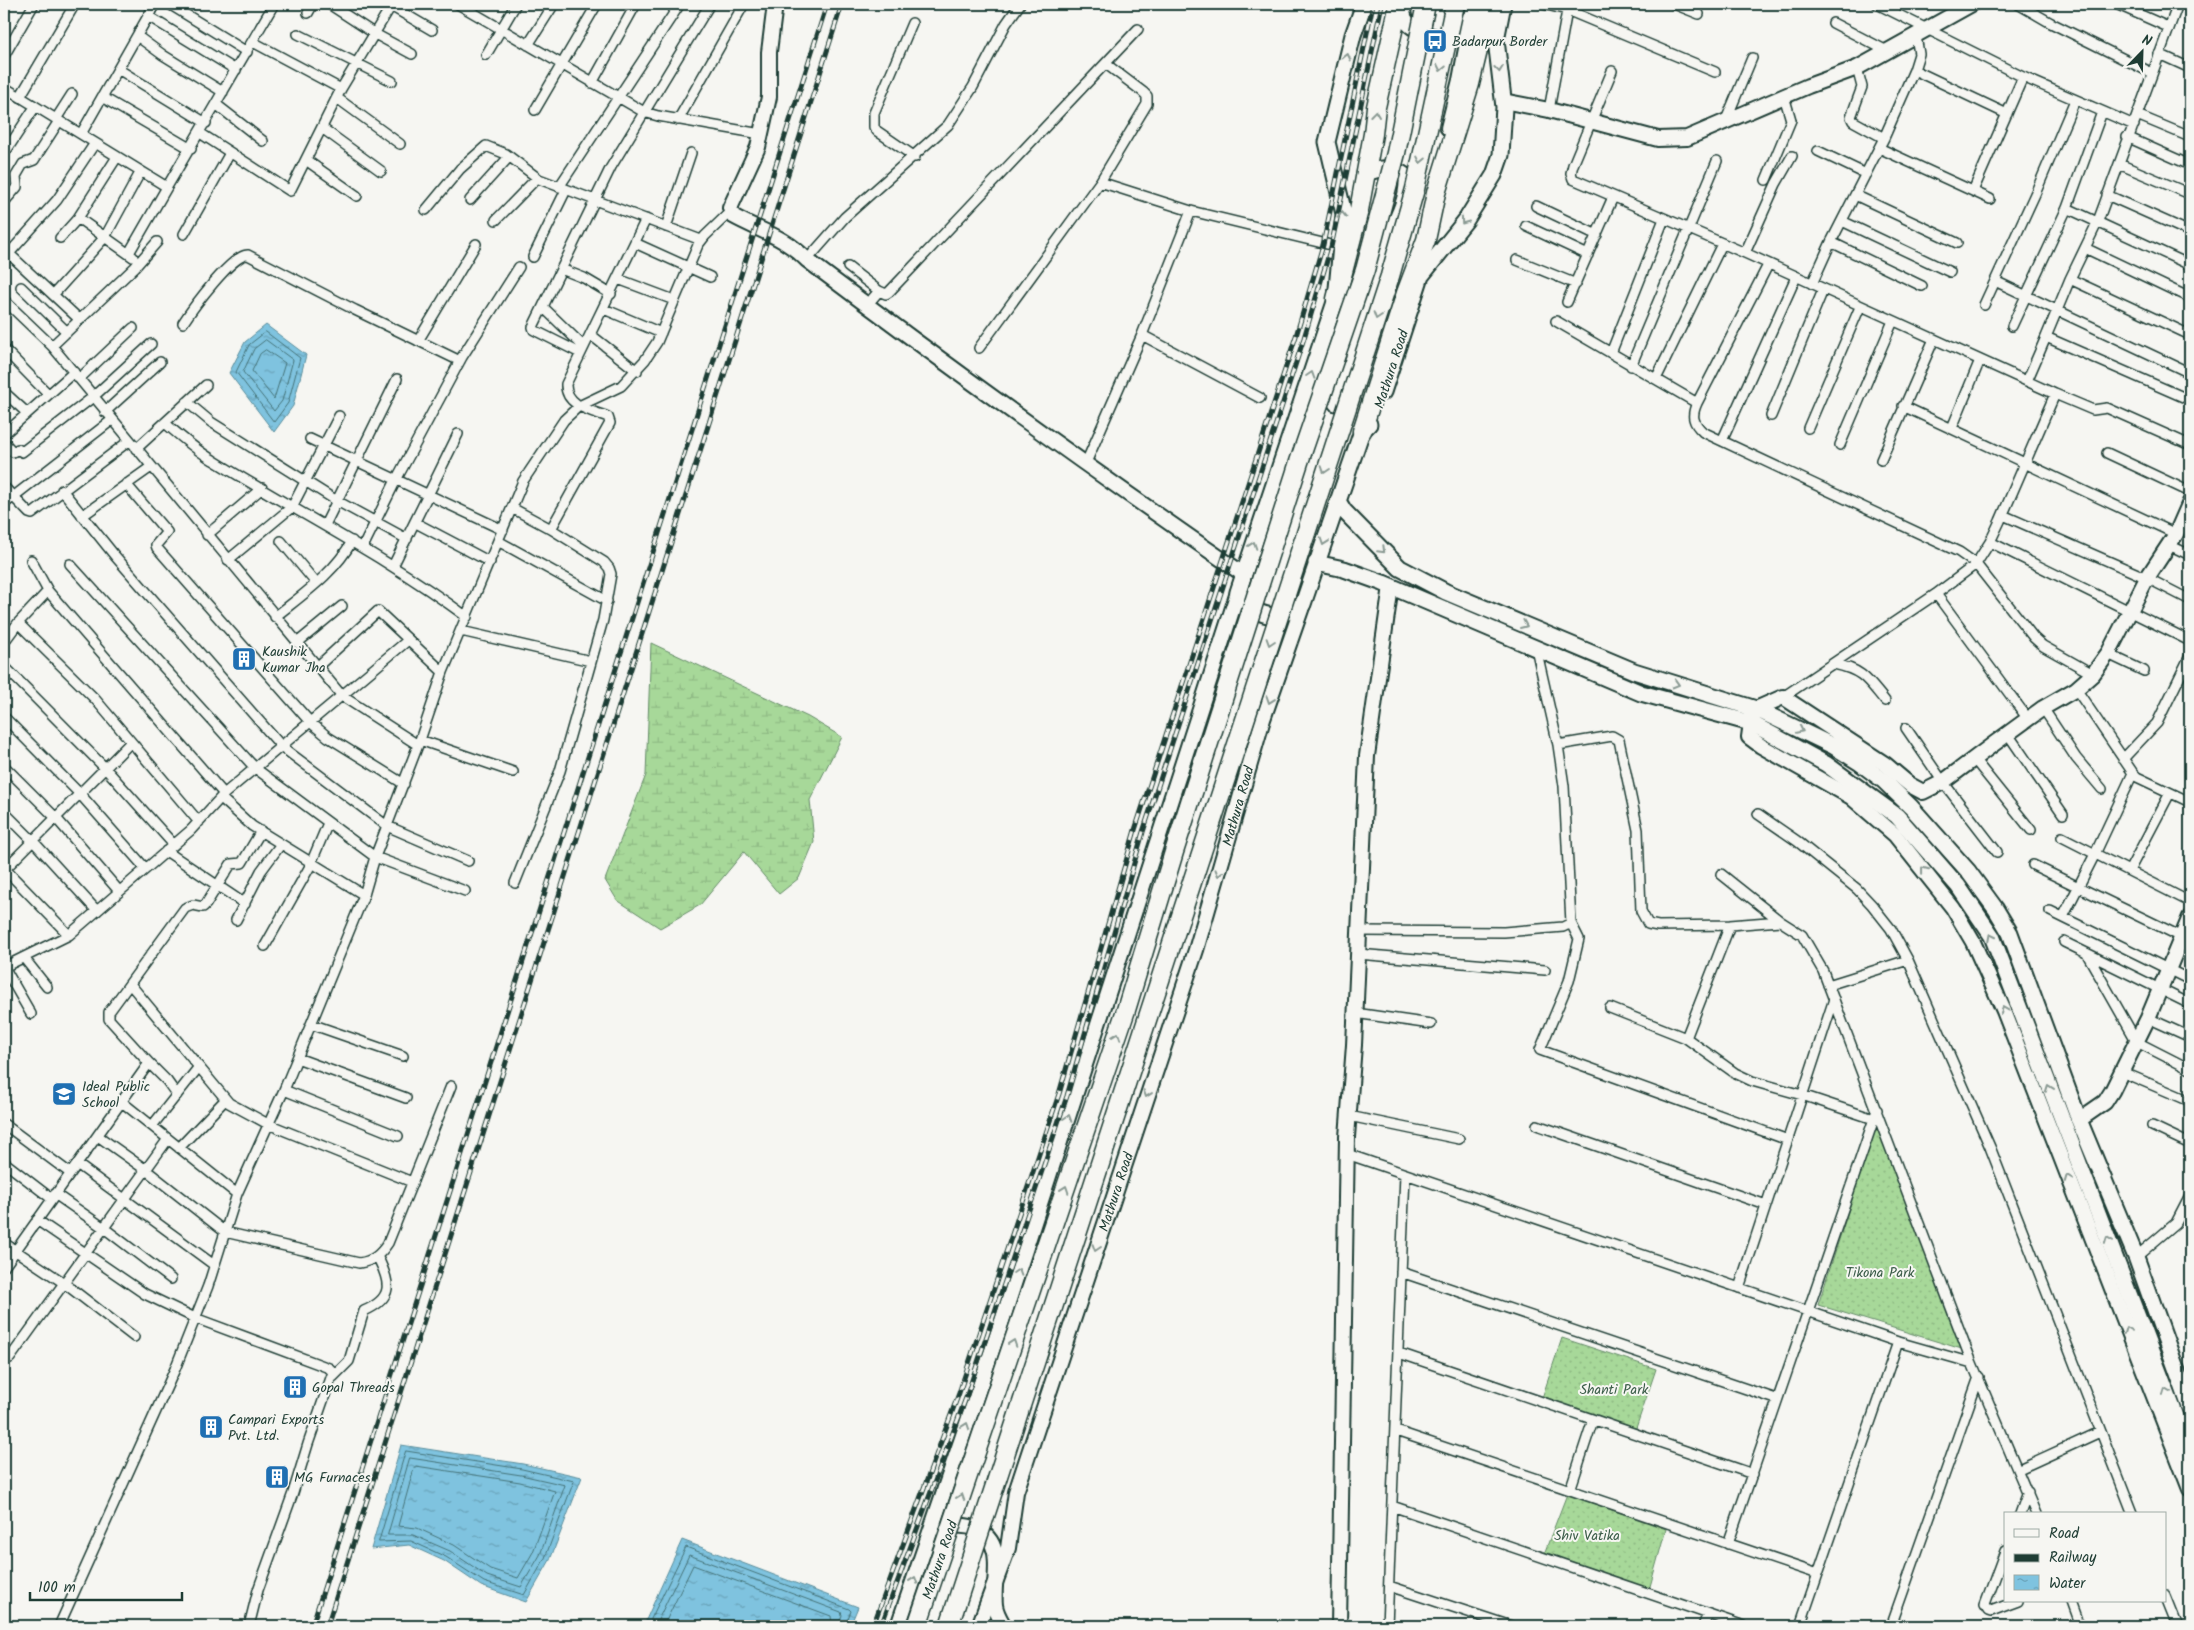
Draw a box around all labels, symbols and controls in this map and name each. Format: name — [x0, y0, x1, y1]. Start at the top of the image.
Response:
bus stop icon: Badarpur Border — [1422, 28, 1448, 54]
north arrow — [2116, 28, 2166, 78]
text: N — [2138, 29, 2155, 53]
place label: Badarpur Border — [1452, 31, 1549, 53]
one-way arrow — [1341, 52, 1352, 61]
one-way arrow — [1436, 64, 1447, 73]
one-way arrow — [1493, 65, 1504, 73]
one-way arrow — [1369, 110, 1380, 118]
one-way arrow — [1416, 156, 1427, 164]
one-way arrow — [1337, 211, 1347, 219]
one-way arrow — [1461, 215, 1470, 225]
one-way arrow — [1373, 312, 1383, 320]
street label: Mathura Road — [1369, 326, 1415, 412]
one-way arrow — [1305, 371, 1315, 379]
one-way arrow — [1321, 466, 1331, 474]
one-way arrow — [1319, 538, 1329, 546]
one-way arrow — [1247, 541, 1257, 550]
one-way arrow — [1376, 544, 1385, 553]
one-way arrow — [1519, 618, 1528, 629]
one-way arrow — [1265, 637, 1275, 645]
place label: Kaushik Kumar Jha — [262, 641, 326, 679]
building icon: Kaushik Kumar Jha — [231, 646, 257, 672]
one-way arrow — [1671, 678, 1679, 688]
one-way arrow — [1266, 695, 1276, 704]
one-way arrow — [1795, 724, 1804, 734]
street label: Mathura Road — [1217, 763, 1261, 849]
one-way arrow — [1921, 867, 1929, 876]
one-way arrow — [1214, 868, 1224, 876]
one-way arrow — [1987, 933, 1997, 942]
one-way arrow — [1999, 1006, 2010, 1015]
one-way arrow — [1111, 1032, 1121, 1040]
place label: Ideal Public School — [82, 1076, 150, 1114]
school or university icon: Ideal Public School — [51, 1081, 77, 1107]
one-way arrow — [2045, 1085, 2055, 1093]
one-way arrow — [1143, 1089, 1153, 1097]
one-way arrow — [1063, 1114, 1073, 1123]
street label: Mathura Road — [1093, 1149, 1140, 1235]
one-way arrow — [2064, 1174, 2074, 1183]
one-way arrow — [1059, 1186, 1069, 1194]
one-way arrow — [2103, 1236, 2114, 1245]
one-way arrow — [1092, 1243, 1102, 1252]
park label: Tikona Park — [1846, 1262, 1915, 1284]
one-way arrow — [1013, 1269, 1023, 1277]
one-way arrow — [2123, 1326, 2133, 1335]
one-way arrow — [1007, 1340, 1017, 1348]
building icon: Gopal Threads — [282, 1374, 308, 1400]
place label: Gopal Threads — [312, 1377, 395, 1399]
park label: Shanti Park — [1580, 1379, 1649, 1401]
one-way arrow — [2162, 1388, 2172, 1396]
place label: Campari Exports Pvt. Ltd. — [228, 1409, 324, 1447]
building icon: Campari Exports Pvt. Ltd. — [198, 1414, 224, 1440]
one-way arrow — [960, 1423, 970, 1431]
building icon: MG Furnaces — [264, 1464, 290, 1490]
place label: MG Furnaces — [294, 1467, 370, 1489]
one-way arrow — [955, 1493, 965, 1502]
legend — [2004, 1512, 2166, 1602]
street label: Mathura Road — [917, 1517, 964, 1603]
text: Road — [2049, 1522, 2080, 1546]
park label: Shiv Vatika — [1554, 1525, 1620, 1547]
text: Railway — [2049, 1546, 2097, 1570]
scale bar — [30, 1570, 182, 1602]
text: Water — [2049, 1572, 2086, 1596]
text: 100 m — [38, 1576, 76, 1600]
one-way arrow — [908, 1576, 918, 1585]

